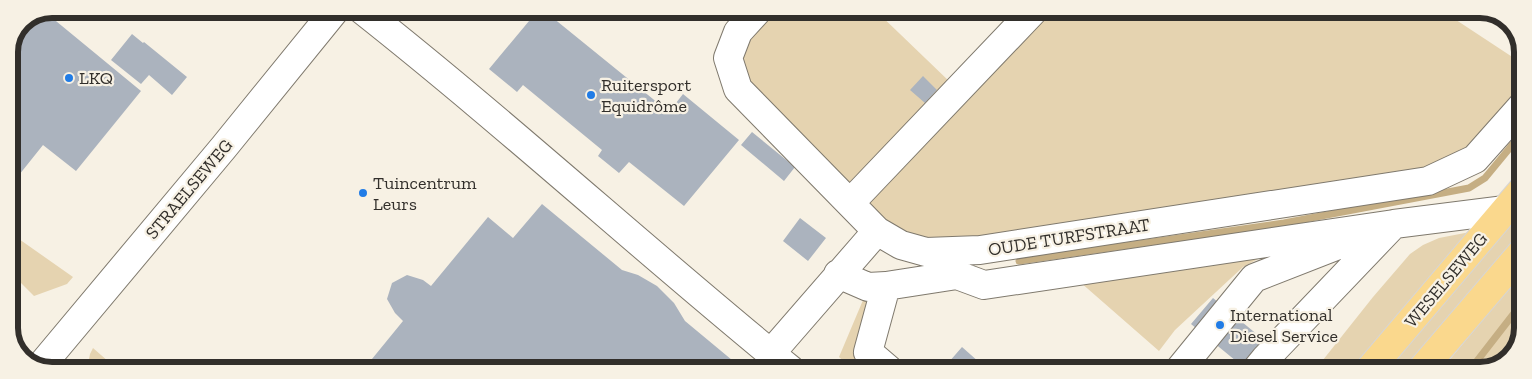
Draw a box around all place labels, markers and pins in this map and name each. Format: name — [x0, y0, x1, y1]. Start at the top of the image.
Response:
place label: LKQ — [79, 67, 113, 89]
marker: LKQ — [63, 72, 75, 84]
place label: Ruitersport Equidrôme — [601, 74, 692, 117]
marker: Ruitersport Equidrôme — [585, 89, 597, 101]
place label: Tuincentrum Leurs — [373, 172, 477, 215]
marker: Tuincentrum Leurs — [357, 187, 369, 199]
place label: International Diesel Service — [1230, 304, 1338, 347]
marker: International Diesel Service — [1214, 319, 1226, 331]

